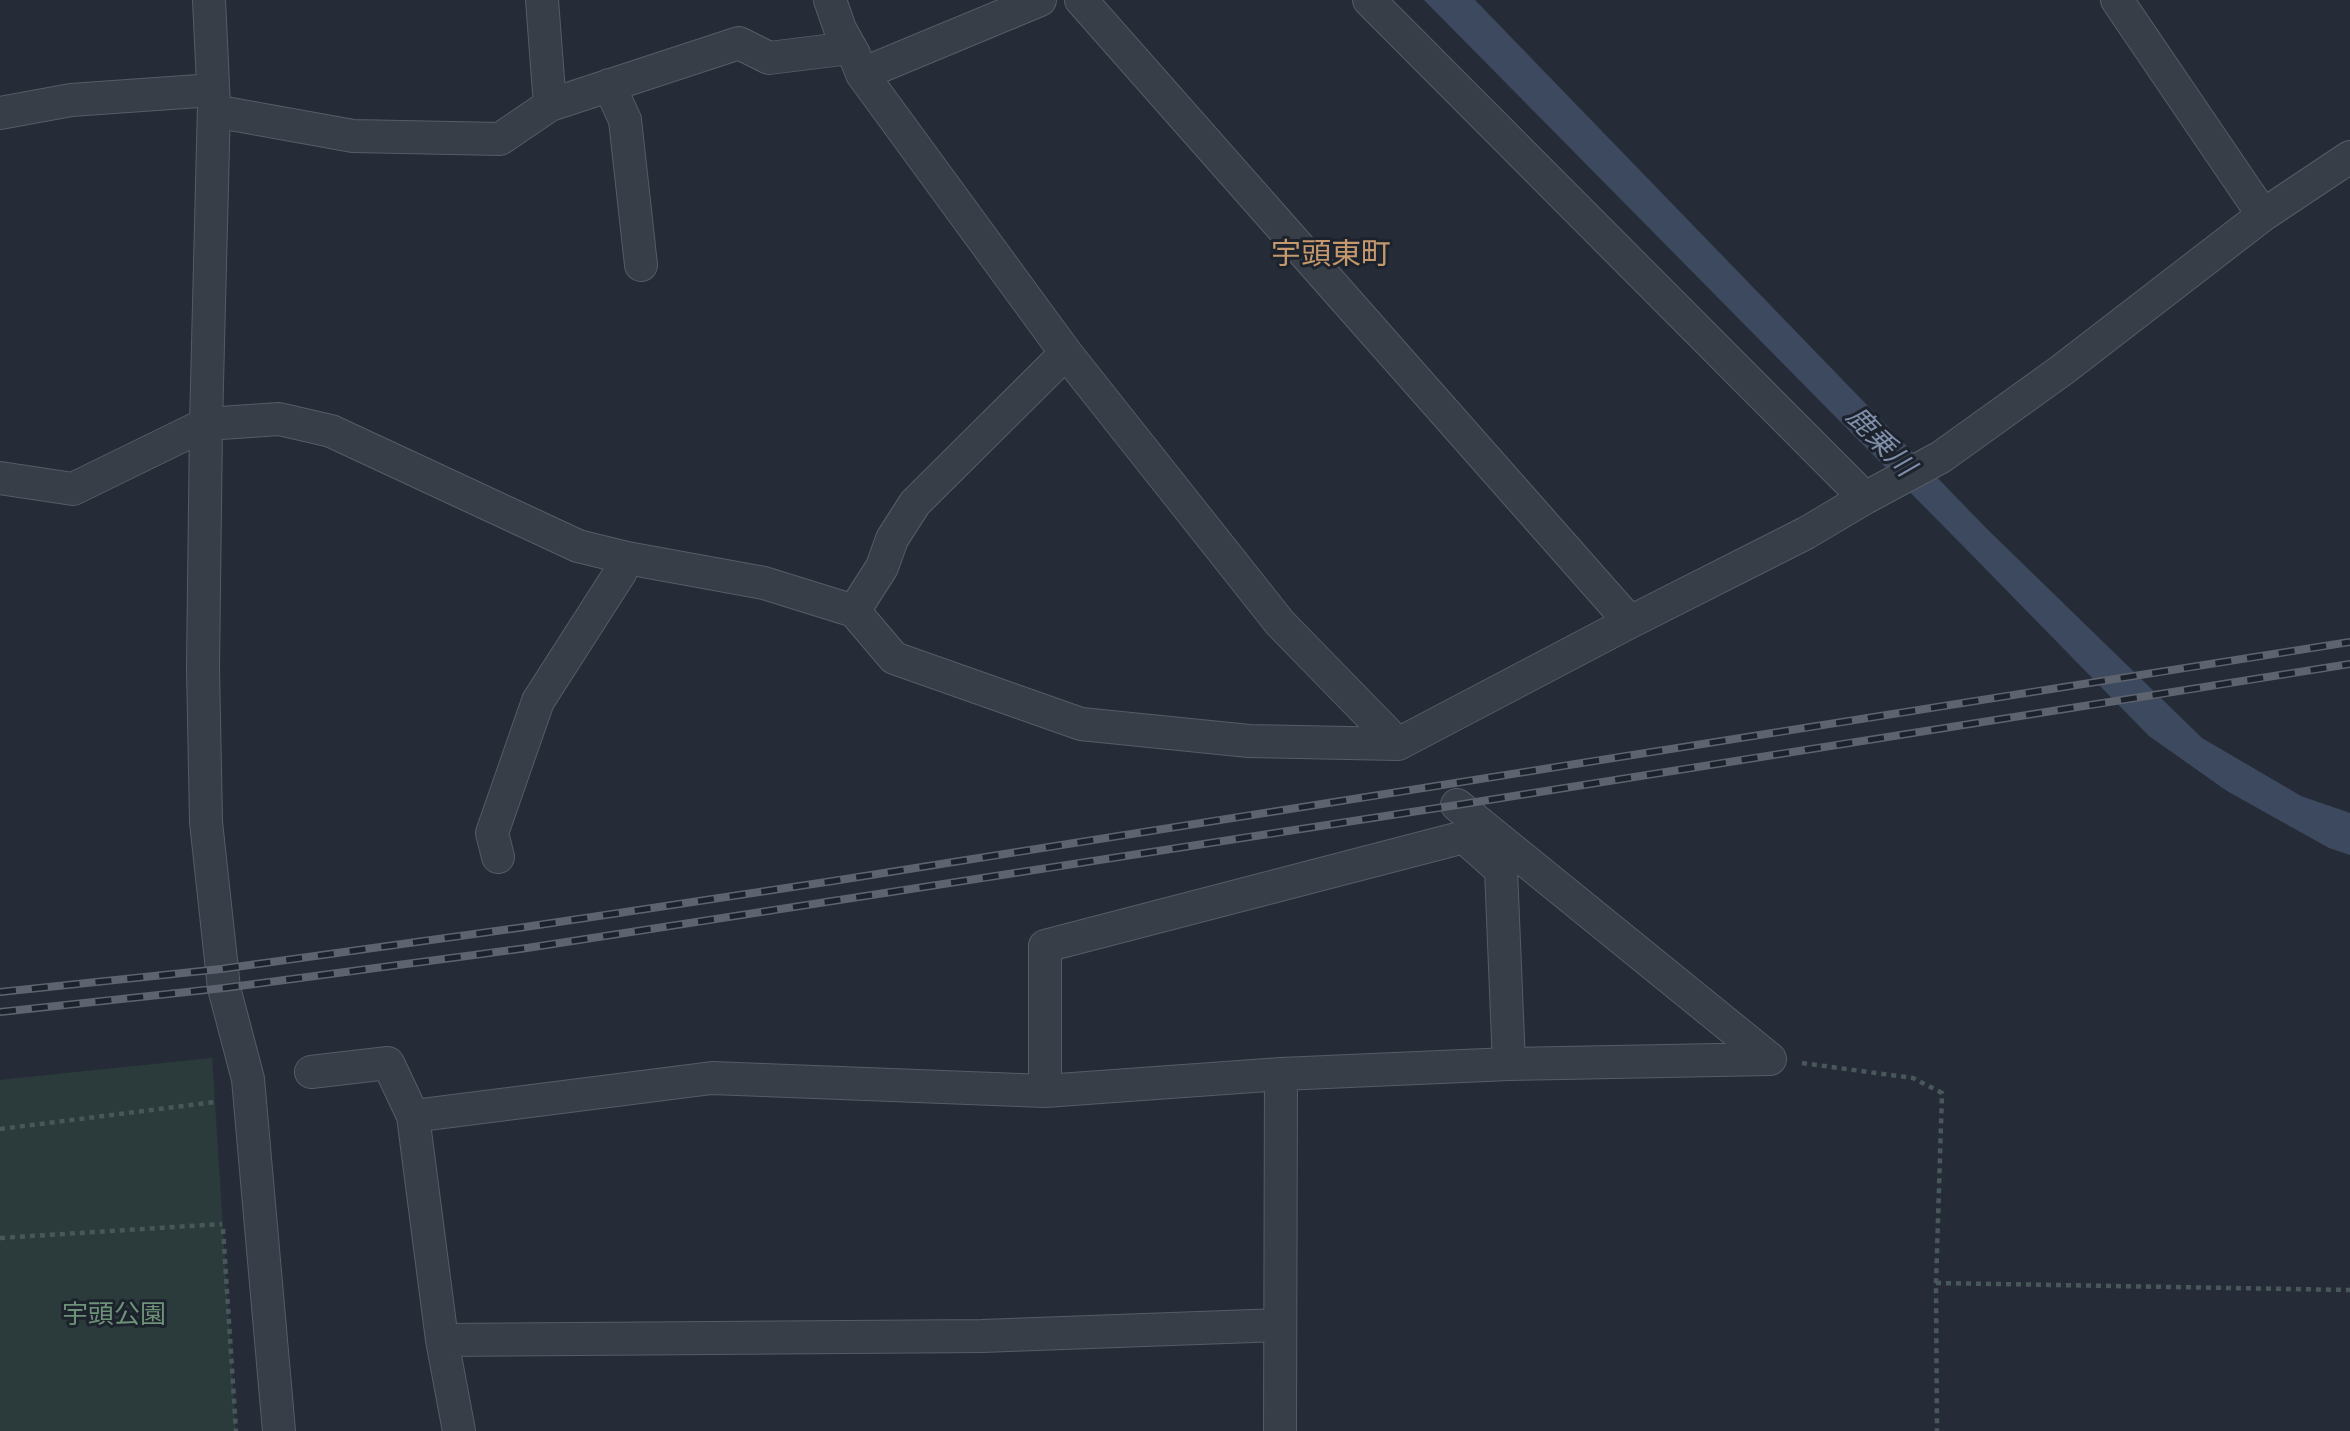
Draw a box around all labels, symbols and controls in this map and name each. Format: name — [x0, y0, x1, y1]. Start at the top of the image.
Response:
district label: 宇頭東町 — [1271, 239, 1391, 275]
water label: 鹿乗川 — [1838, 401, 1920, 485]
park label: 宇頭公園 — [62, 1301, 166, 1333]

